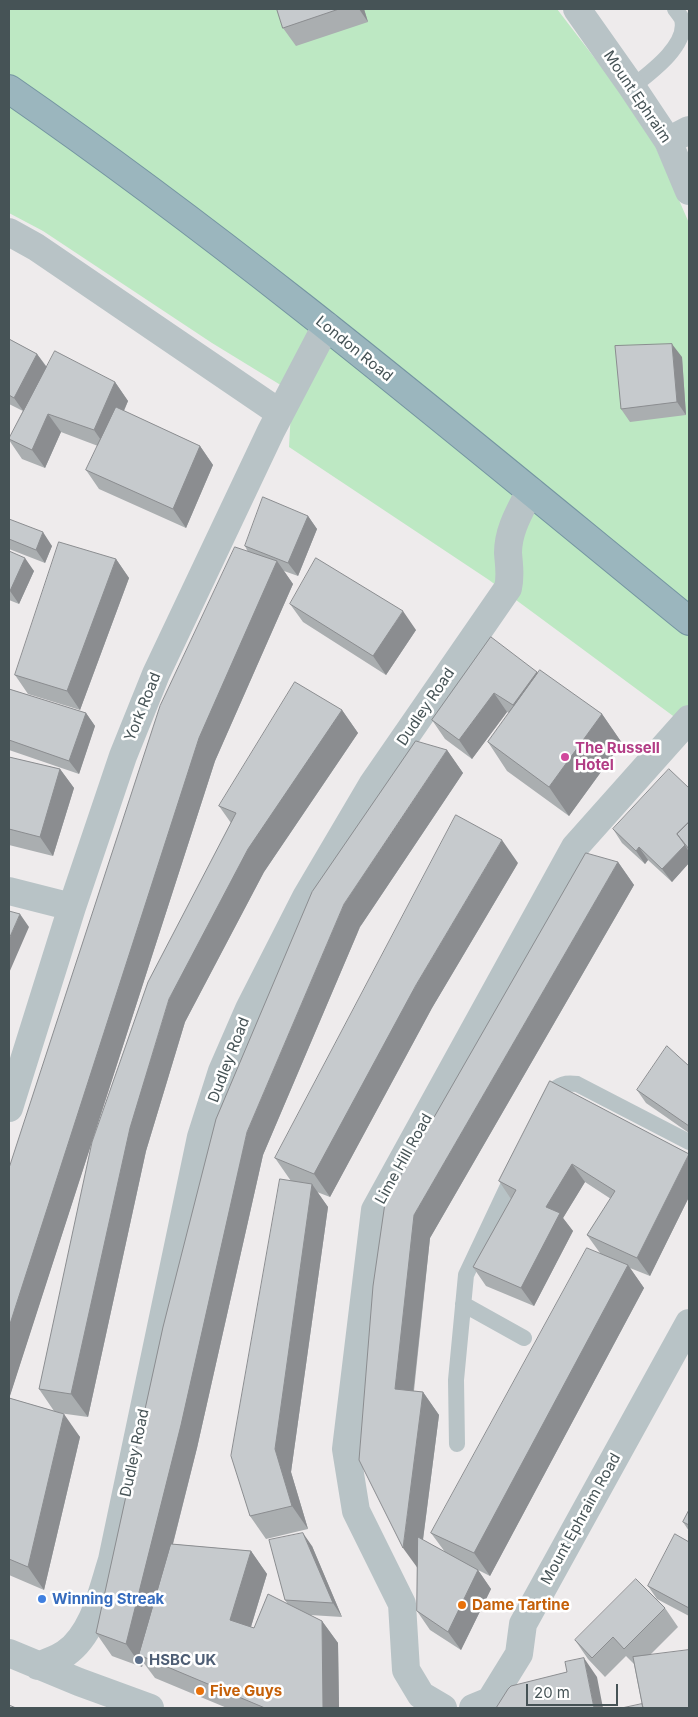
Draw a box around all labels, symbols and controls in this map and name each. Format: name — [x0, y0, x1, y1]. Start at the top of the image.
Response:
street label: Mount Ephraim — [600, 47, 674, 147]
street label: London Road — [312, 312, 396, 386]
street label: Dudley Road — [393, 665, 459, 749]
street label: York Road — [121, 670, 165, 744]
place label: The Russell Hotel — [575, 739, 660, 774]
marker: The Russell Hotel — [559, 751, 571, 763]
street label: Dudley Road — [205, 1015, 253, 1105]
street label: Lime Hill Road — [372, 1111, 436, 1207]
street label: Dudley Road — [117, 1407, 153, 1499]
street label: Mount Ephraim Road — [537, 1450, 625, 1588]
place label: Winning Streak — [52, 1590, 164, 1608]
marker: Winning Streak — [36, 1593, 48, 1605]
place label: Dame Tartine — [472, 1596, 570, 1614]
marker: Dame Tartine — [456, 1599, 468, 1611]
place label: HSBC UK — [149, 1651, 216, 1669]
marker: HSBC UK — [133, 1654, 145, 1666]
scale bar — [528, 1674, 620, 1706]
place label: Five Guys — [210, 1682, 282, 1700]
text: 20 m — [534, 1683, 570, 1702]
marker: Five Guys — [194, 1685, 206, 1697]

